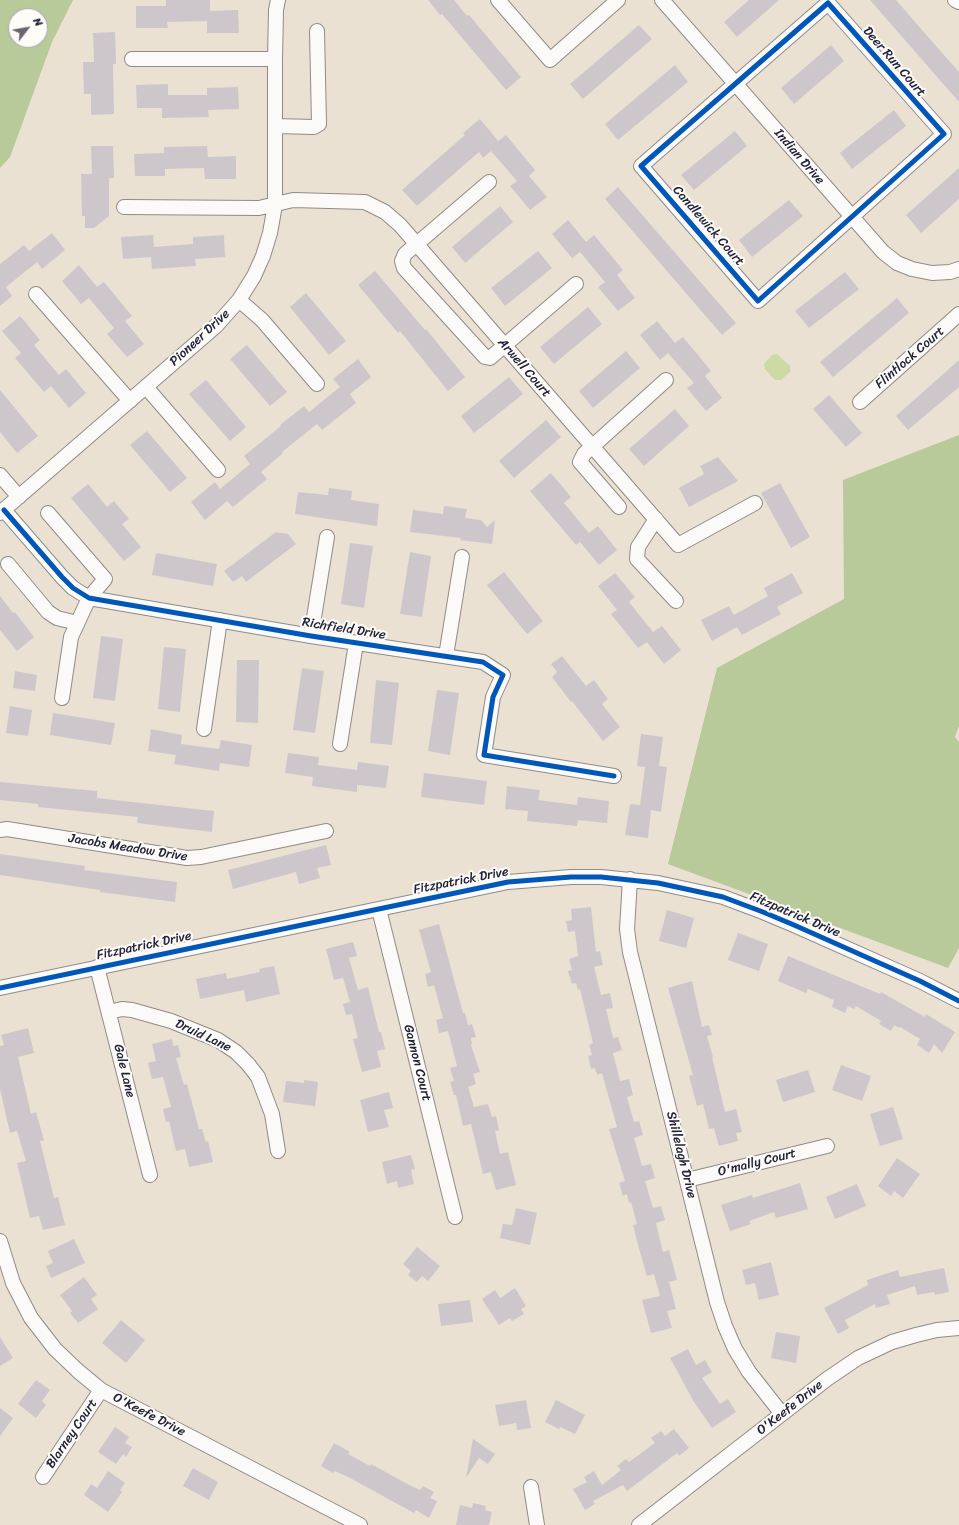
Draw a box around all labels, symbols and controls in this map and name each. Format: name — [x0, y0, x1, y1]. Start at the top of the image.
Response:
north arrow — [8, 8, 48, 48]
text: N — [28, 14, 48, 30]
street label: Deer Run Court — [859, 24, 929, 100]
street label: Indian Drive — [770, 126, 828, 188]
street label: Candlewick Court — [669, 183, 747, 269]
street label: Pioneer Drive — [167, 306, 233, 370]
street label: Flintlock Court — [872, 324, 948, 392]
street label: Arwell Court — [494, 335, 554, 401]
street label: Richfield Drive — [301, 615, 387, 643]
street label: Jacobs Meadow Drive — [67, 831, 189, 865]
street label: Fitzpatrick Drive — [412, 864, 510, 898]
street label: Fitzpatrick Drive — [747, 889, 843, 941]
street label: Fitzpatrick Drive — [95, 928, 193, 964]
street label: Druid Lane — [172, 1016, 234, 1056]
street label: Gannon Court — [400, 1023, 434, 1103]
street label: Gale Lane — [110, 1043, 138, 1099]
street label: Shillelagh Drive — [663, 1110, 699, 1200]
street label: O'mally Court — [716, 1146, 798, 1180]
street label: O'Keefe Drive — [754, 1377, 826, 1439]
street label: O'Keefe Drive — [110, 1390, 188, 1440]
street label: Blarney Court — [43, 1396, 101, 1472]

